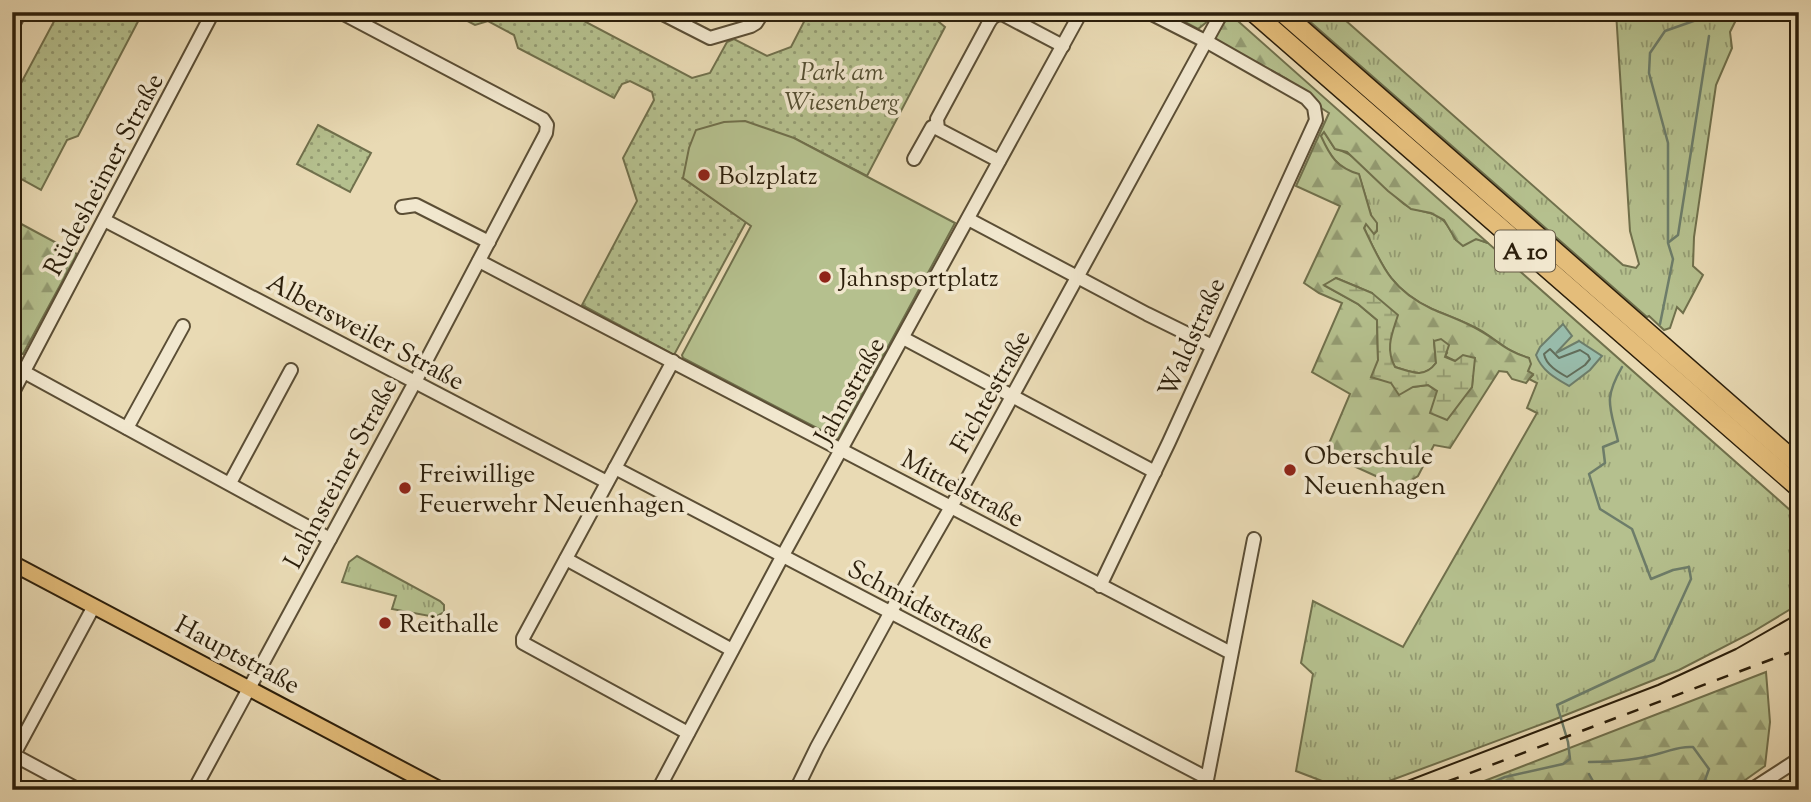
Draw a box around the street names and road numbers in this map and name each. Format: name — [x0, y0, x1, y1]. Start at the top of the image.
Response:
street label: Rüdesheimer Straße — [36, 67, 174, 283]
road number: A 10 — [1495, 230, 1555, 272]
street label: Albersweiler Straße — [259, 265, 470, 401]
street label: Waldstraße — [1150, 272, 1236, 404]
street label: Fichtestraße — [943, 324, 1041, 460]
street label: Jahnstraße — [806, 331, 896, 453]
street label: Lahnsteiner Straße — [276, 372, 408, 576]
street label: Mittelstraße — [894, 442, 1030, 538]
street label: Schmidtstraße — [840, 552, 1000, 660]
street label: Hauptstraße — [168, 608, 306, 705]

